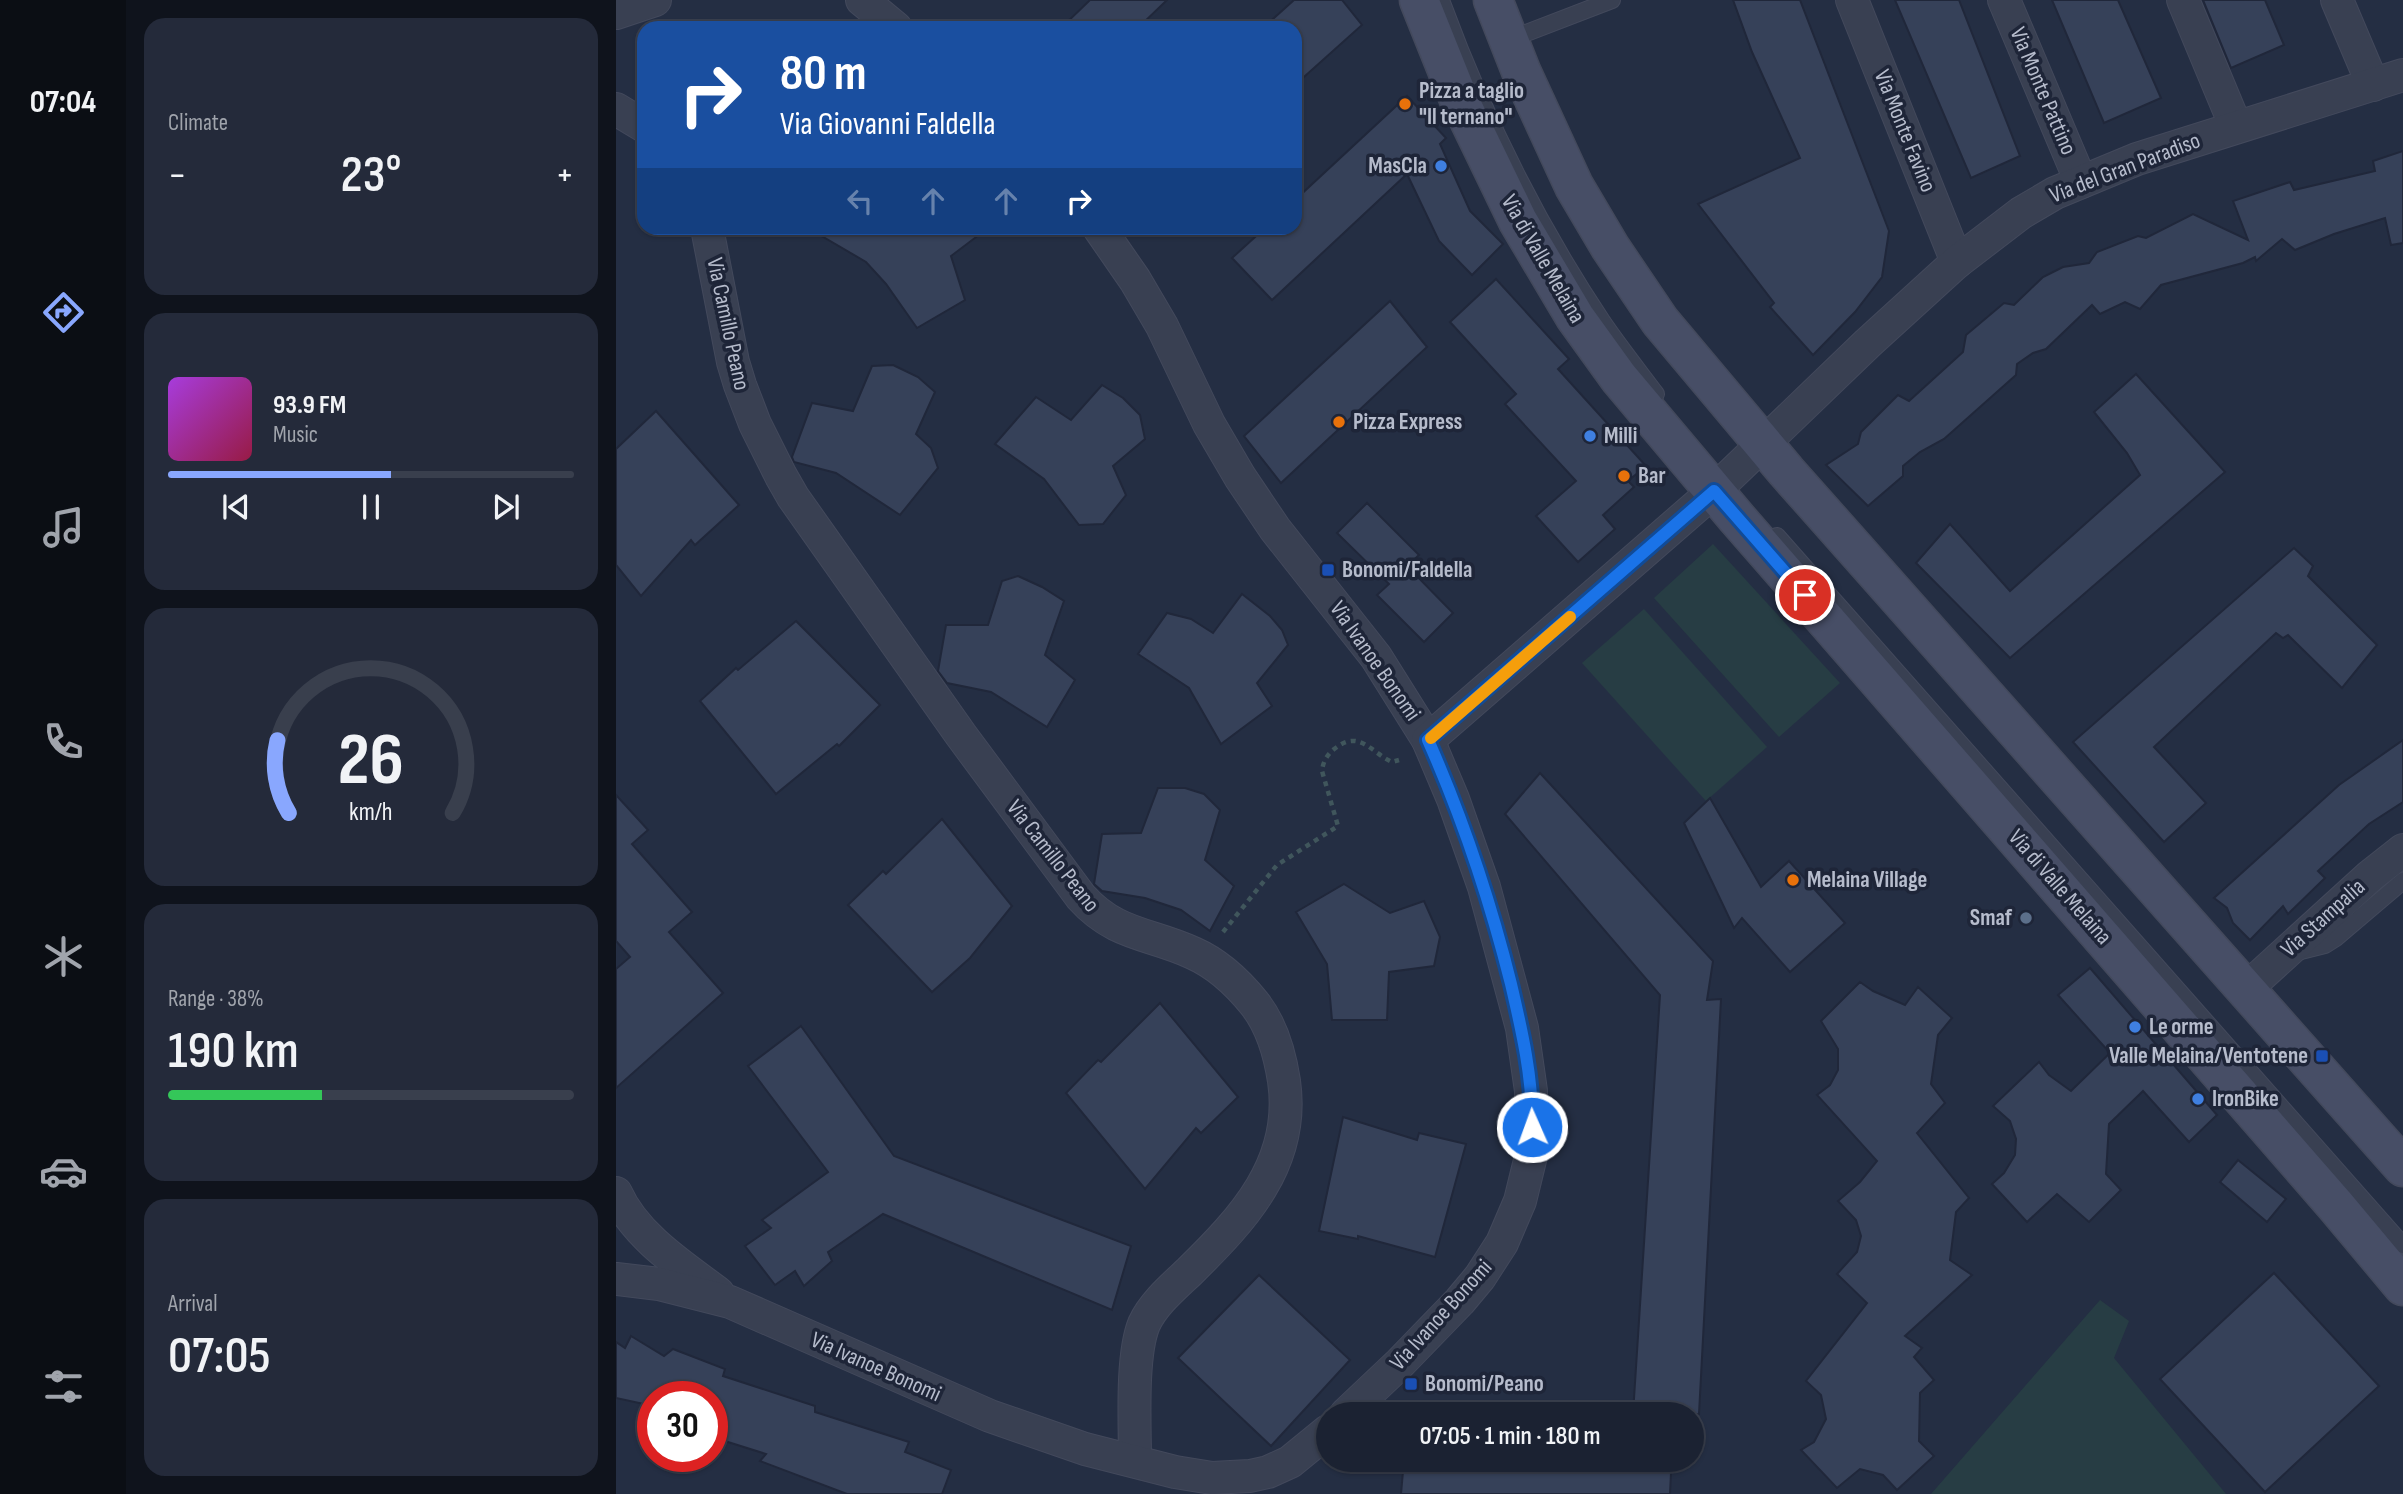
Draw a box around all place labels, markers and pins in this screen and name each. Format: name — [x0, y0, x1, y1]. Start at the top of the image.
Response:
place label: Pizza a taglio "Il ternano" — [1419, 77, 1524, 131]
marker: Pizza a taglio "Il ternano" — [1397, 96, 1413, 112]
place label: MasCla — [1368, 152, 1427, 180]
marker: MasCla — [1433, 158, 1449, 174]
place label: Pizza Express — [1353, 408, 1463, 436]
marker: Pizza Express — [1331, 414, 1347, 430]
place label: Milli — [1604, 422, 1638, 450]
marker: Milli — [1582, 428, 1598, 444]
place label: Bar — [1638, 462, 1666, 490]
marker: Bar — [1616, 468, 1632, 484]
place label: Bonomi/Faldella — [1342, 556, 1472, 584]
marker: Bonomi/Faldella — [1320, 562, 1336, 578]
pin — [1775, 565, 1835, 625]
place label: Melaina Village — [1807, 866, 1927, 894]
marker: Melaina Village — [1785, 872, 1801, 888]
place label: Smaf — [1970, 904, 2013, 932]
marker: Smaf — [2018, 910, 2034, 926]
place label: Le orme — [2149, 1013, 2214, 1041]
marker: Le orme — [2127, 1019, 2143, 1035]
place label: Valle Melaina/Ventotene — [2109, 1042, 2308, 1070]
marker: Valle Melaina/Ventotene — [2314, 1048, 2330, 1064]
place label: IronBike — [2212, 1085, 2279, 1113]
marker: IronBike — [2190, 1091, 2206, 1107]
place label: Bonomi/Peano — [1425, 1370, 1544, 1398]
marker: Bonomi/Peano — [1403, 1376, 1419, 1392]

